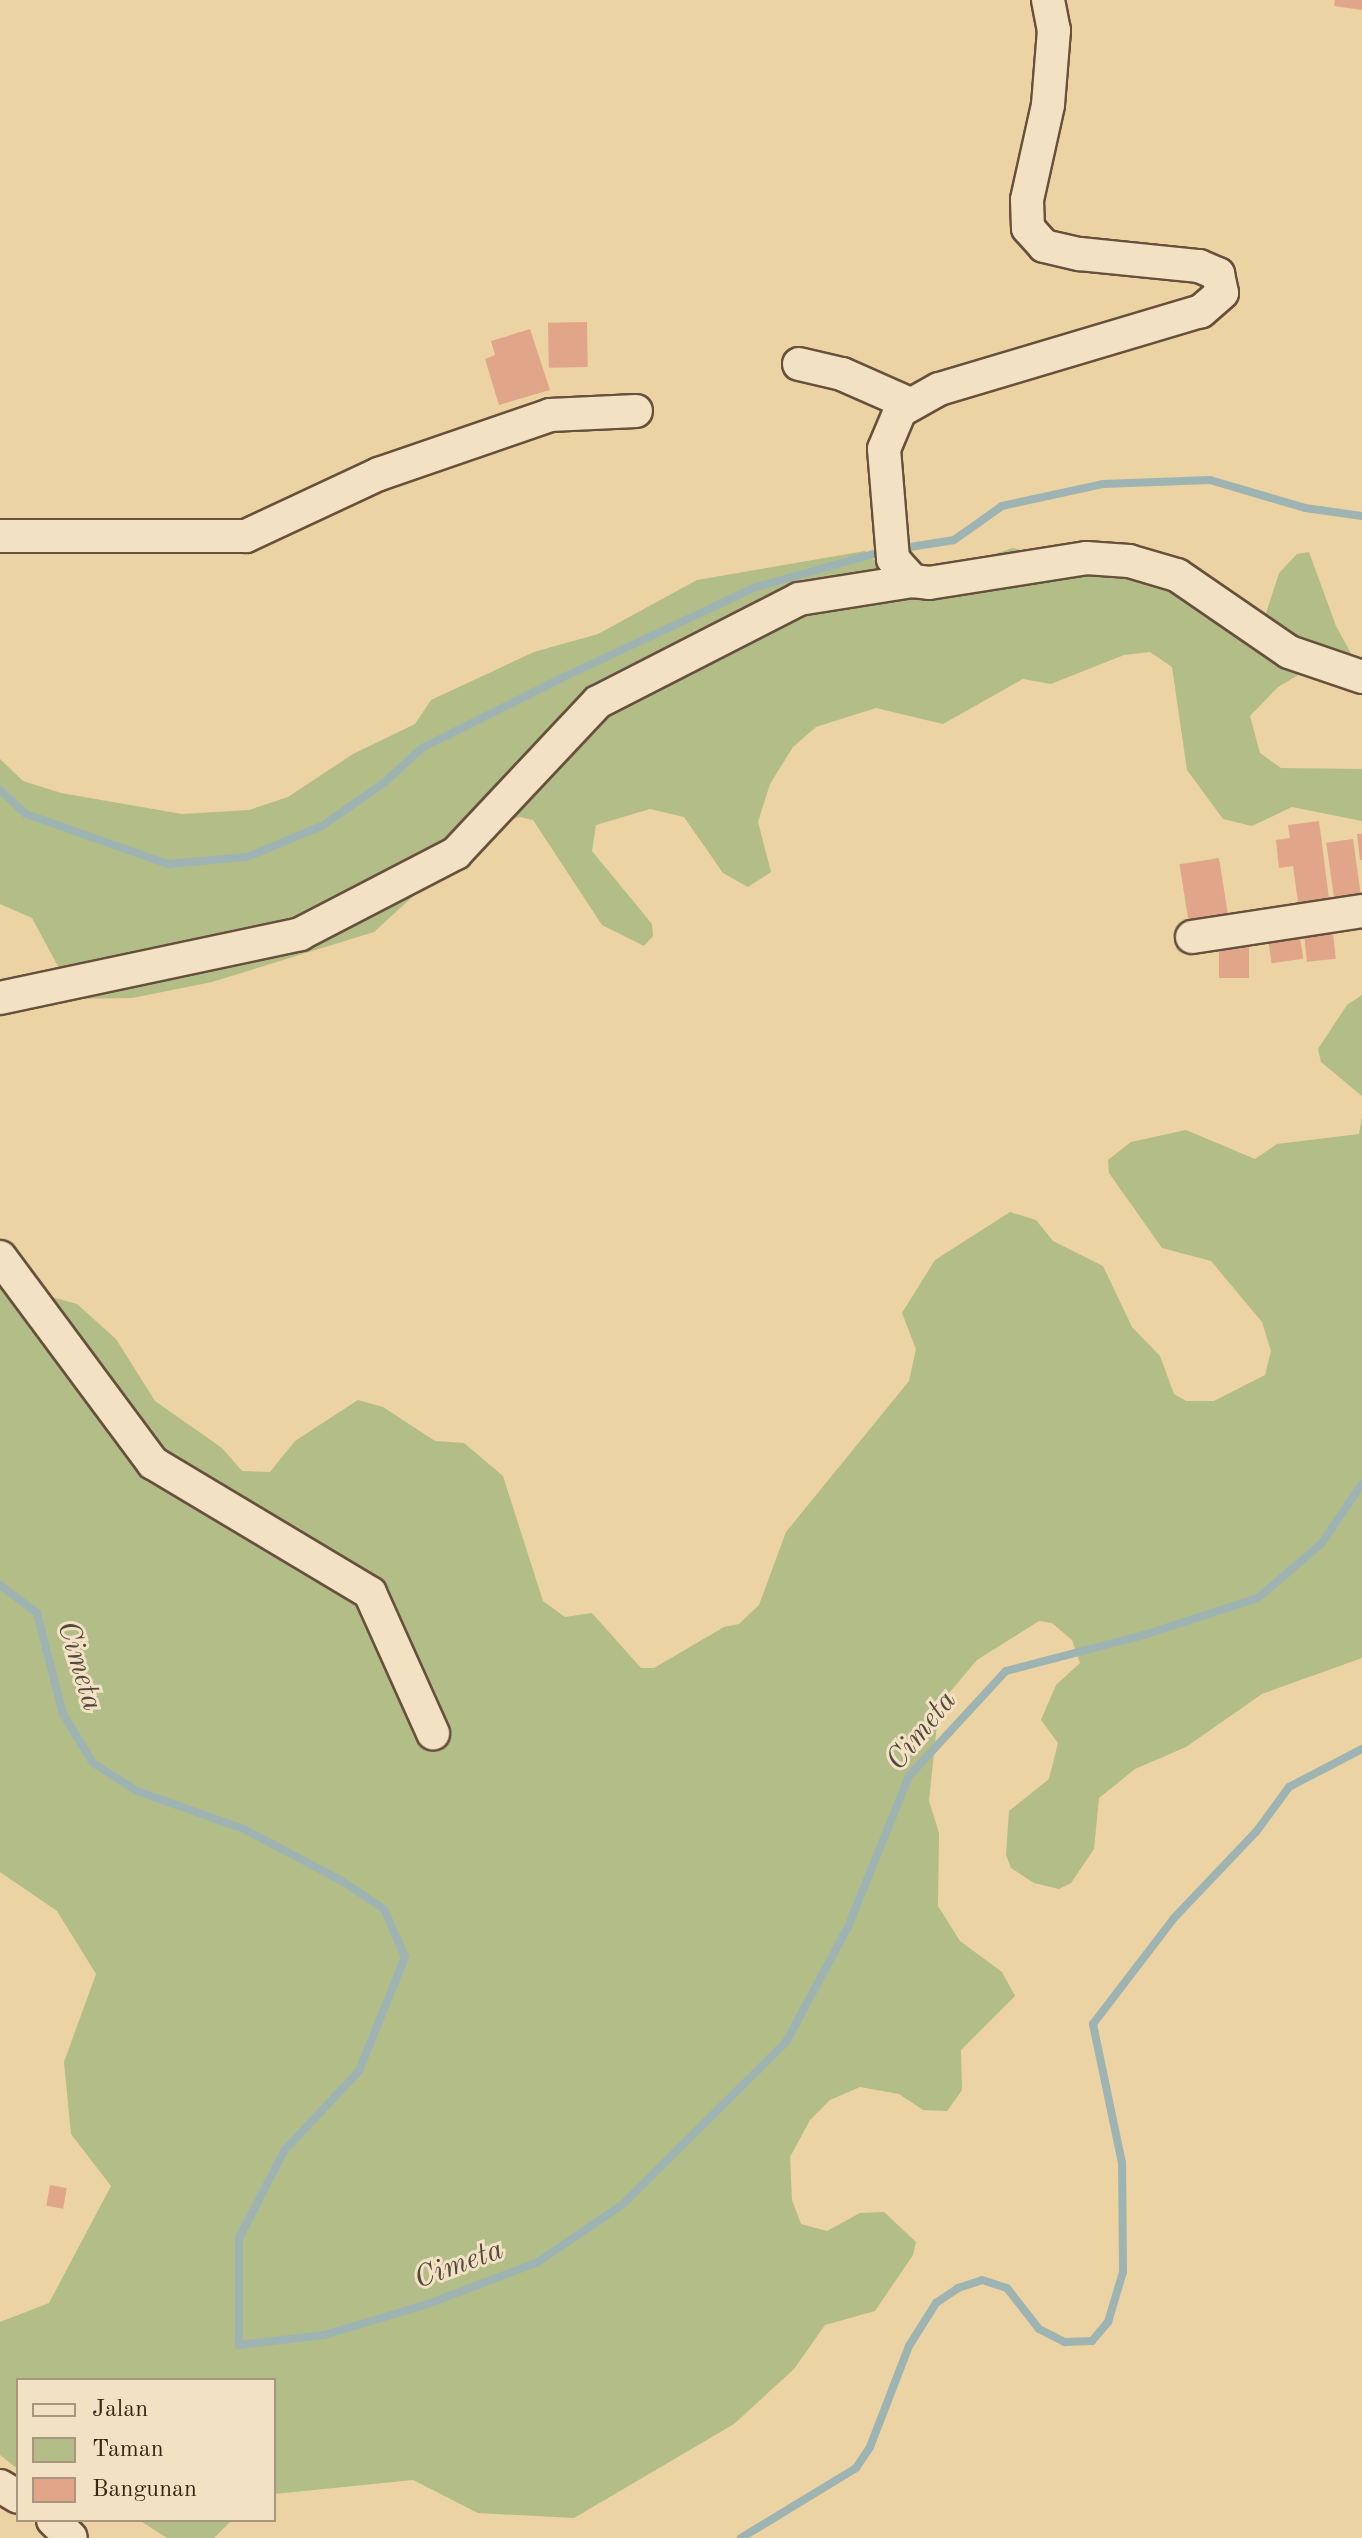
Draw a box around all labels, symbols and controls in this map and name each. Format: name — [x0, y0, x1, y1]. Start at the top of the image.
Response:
water label: Cimeta — [48, 1617, 110, 1715]
water label: Cimeta — [879, 1684, 965, 1778]
water label: Cimeta — [409, 2232, 509, 2298]
legend — [16, 2378, 276, 2522]
text: Jalan — [92, 2398, 148, 2422]
text: Taman — [92, 2438, 164, 2462]
text: Bangunan — [92, 2478, 197, 2502]

